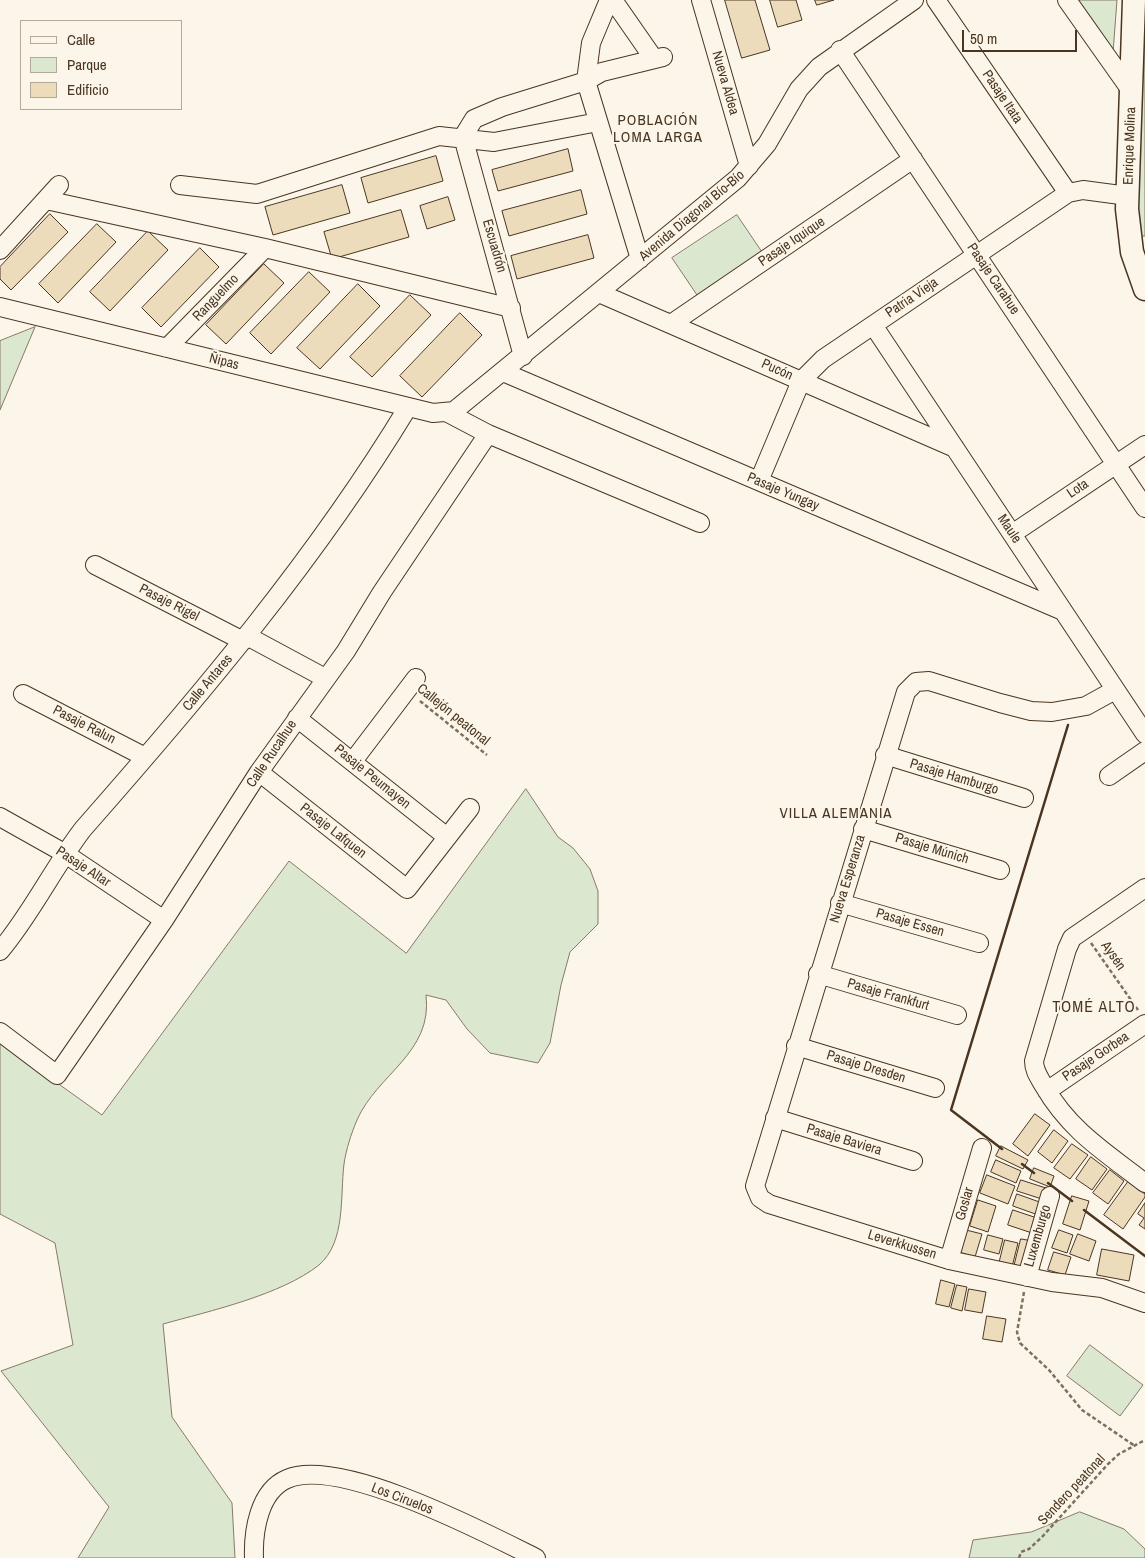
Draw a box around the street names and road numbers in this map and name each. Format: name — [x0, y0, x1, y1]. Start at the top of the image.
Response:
street label: Nueva Aldea — [708, 49, 742, 117]
street label: Pasaje Itata — [978, 67, 1026, 127]
street label: Enrique Molina — [1120, 107, 1140, 185]
street label: Avenida Diagonal Bío-Bío — [636, 167, 748, 265]
street label: Pasaje Iquique — [756, 214, 828, 270]
street label: Escuadrón — [478, 217, 510, 275]
street label: Pasaje Carahue — [963, 240, 1023, 318]
street label: Ranguelmo — [190, 271, 242, 325]
street label: Patria Vieja — [883, 274, 941, 322]
street label: Ñipas — [207, 350, 241, 374]
street label: Pucón — [759, 356, 795, 384]
street label: Pasaje Yungay — [744, 469, 822, 515]
street label: Lota — [1064, 476, 1092, 502]
street label: Maule — [993, 511, 1025, 547]
street label: Pasaje Rigel — [136, 581, 202, 625]
street label: Calle Antares — [179, 651, 237, 715]
street label: Callejón peatonal — [413, 681, 493, 749]
street label: Pasaje Ralun — [50, 702, 118, 748]
street label: Calle Rucalhue — [243, 717, 301, 791]
street label: Pasaje Peumayen — [331, 741, 413, 813]
street label: Pasaje Hamburgo — [908, 756, 1000, 798]
street label: Pasaje Lafquen — [296, 800, 370, 862]
street label: Pasaje Múnich — [893, 830, 971, 868]
street label: Nueva Esperanza — [827, 833, 869, 925]
street label: Pasaje Altar — [52, 843, 114, 891]
street label: Pasaje Essen — [874, 905, 946, 941]
street label: Aysén — [1097, 938, 1129, 974]
street label: Pasaje Frankfurt — [845, 975, 931, 1015]
street label: Pasaje Gorbea — [1060, 1029, 1132, 1085]
street label: Pasaje Dresden — [824, 1047, 908, 1087]
street label: Pasaje Baviera — [804, 1121, 884, 1159]
street label: Goslar — [952, 1185, 978, 1223]
street label: Luxemburgo — [1021, 1203, 1055, 1269]
street label: Leverkkussen — [866, 1227, 938, 1263]
street label: Sendero peatonal — [1035, 1451, 1109, 1529]
street label: Los Ciruelos — [369, 1480, 435, 1518]

